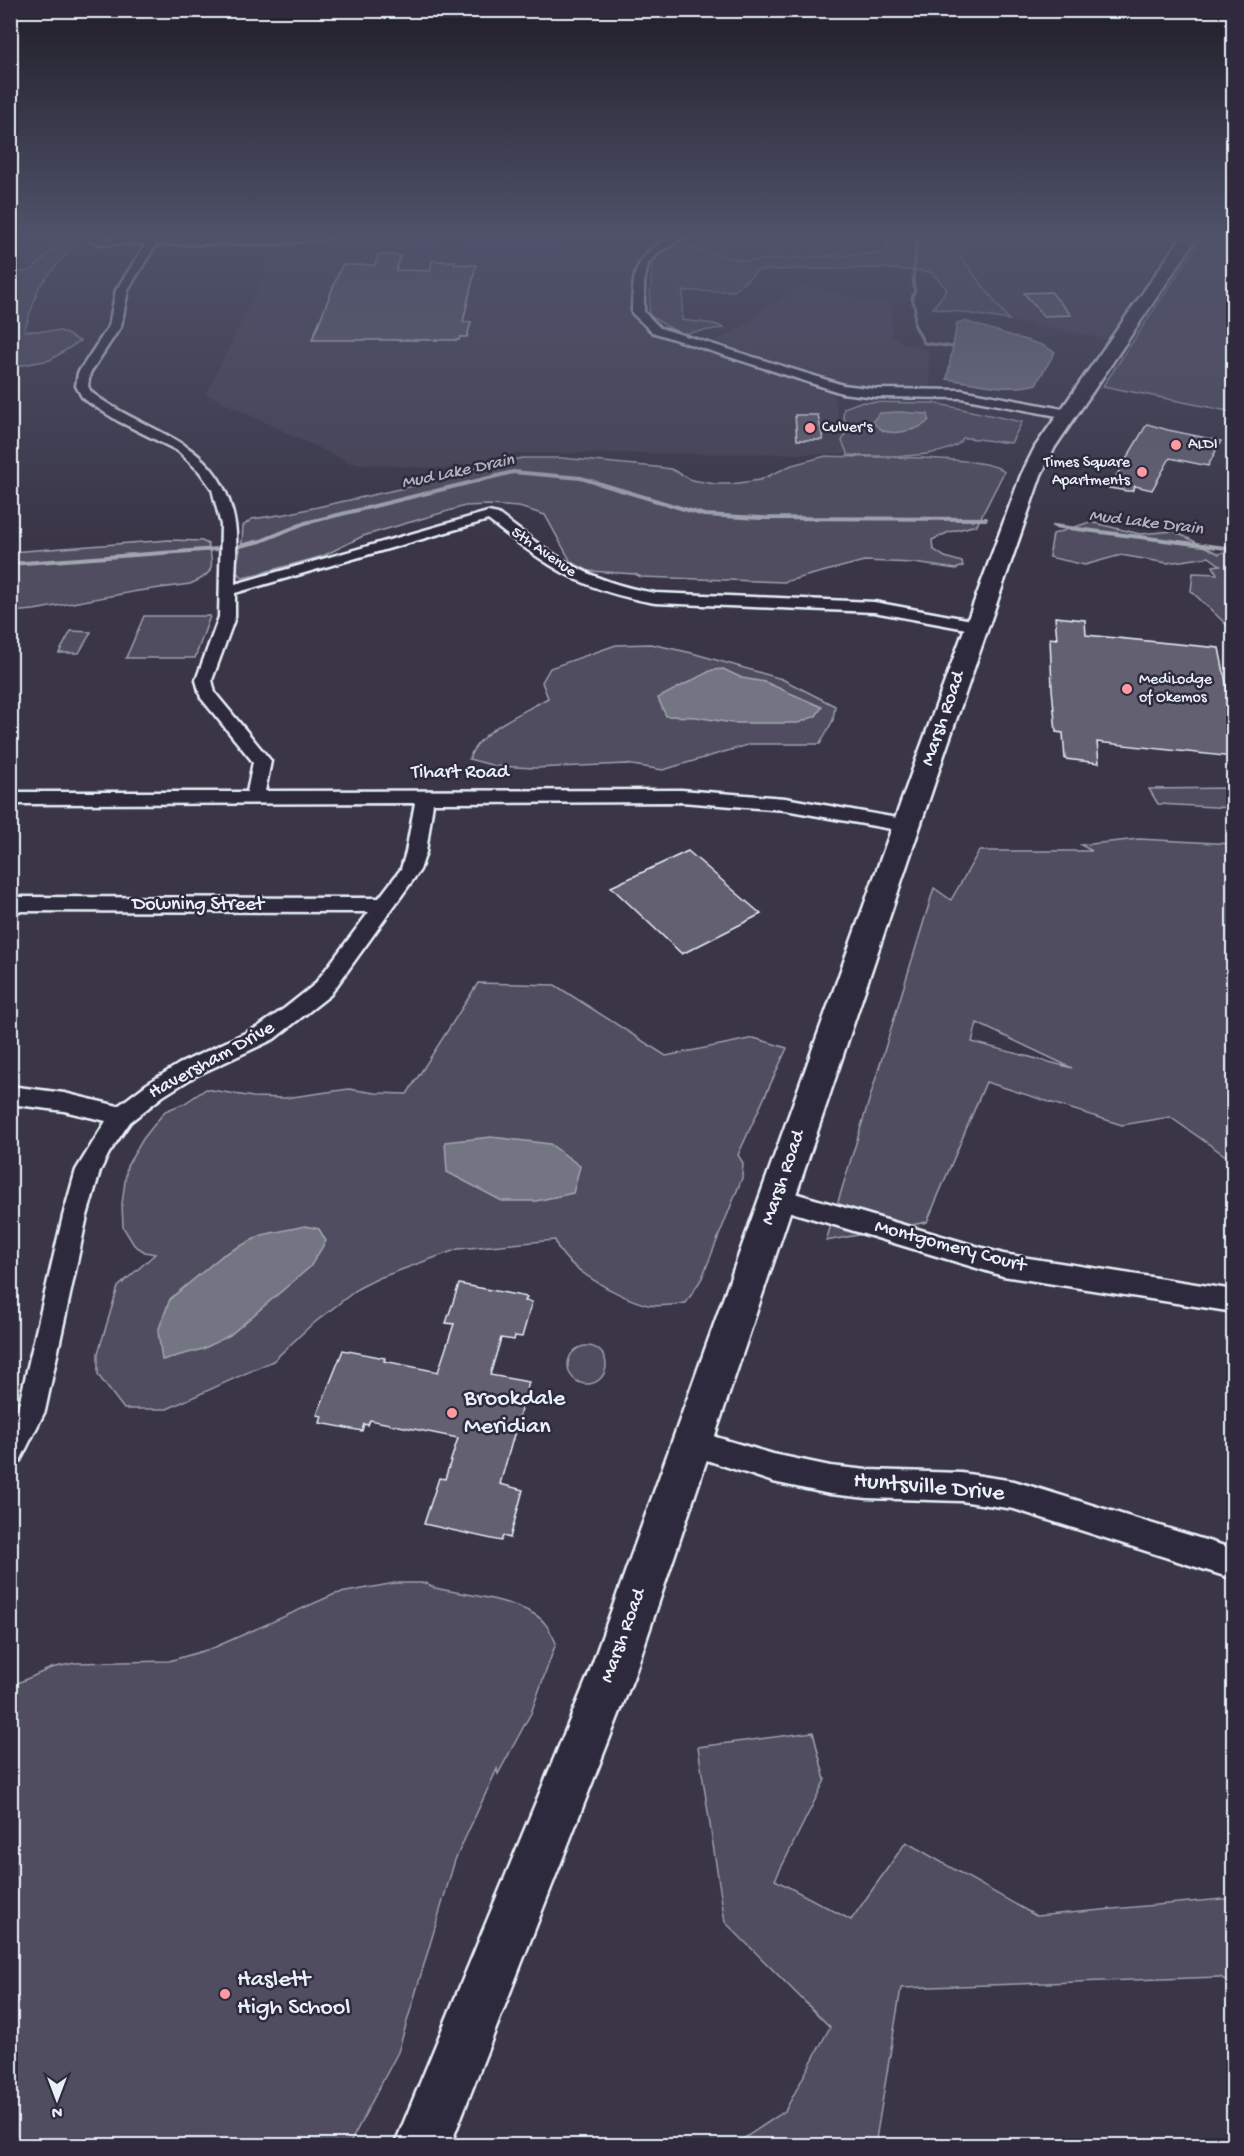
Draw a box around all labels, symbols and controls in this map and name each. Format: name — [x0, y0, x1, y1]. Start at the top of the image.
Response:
place label: Culver's — [822, 419, 874, 438]
marker: Culver's — [803, 421, 817, 435]
place label: ALDI — [1188, 436, 1218, 455]
marker: ALDI — [1169, 438, 1183, 452]
water label: Mud Lake Drain — [400, 450, 517, 494]
place label: Times Square Apartments — [1043, 454, 1131, 491]
marker: Times Square Apartments — [1135, 465, 1149, 479]
water label: Mud Lake Drain — [1088, 506, 1205, 540]
street label: 5th Avenue — [507, 524, 580, 583]
street label: Marsh Road — [917, 666, 972, 769]
place label: MediLodge of Okemos — [1139, 671, 1213, 708]
marker: MediLodge of Okemos — [1120, 682, 1134, 696]
street label: Tihart Road — [410, 762, 511, 785]
street label: Downing Street — [130, 894, 266, 917]
street label: Haversham Drive — [145, 1017, 280, 1105]
street label: Marsh Road — [757, 1125, 812, 1228]
street label: Montgomery Court — [872, 1216, 1030, 1279]
place label: Brookdale Meridian — [463, 1385, 566, 1442]
marker: Brookdale Meridian — [445, 1406, 459, 1420]
street label: Huntsville Drive — [852, 1467, 1006, 1509]
street label: Marsh Road — [596, 1584, 652, 1686]
place label: Haslett High School — [237, 1966, 351, 2023]
marker: Haslett High School — [218, 1987, 232, 2001]
north arrow — [27, 2069, 87, 2129]
text: N — [51, 2101, 62, 2120]

